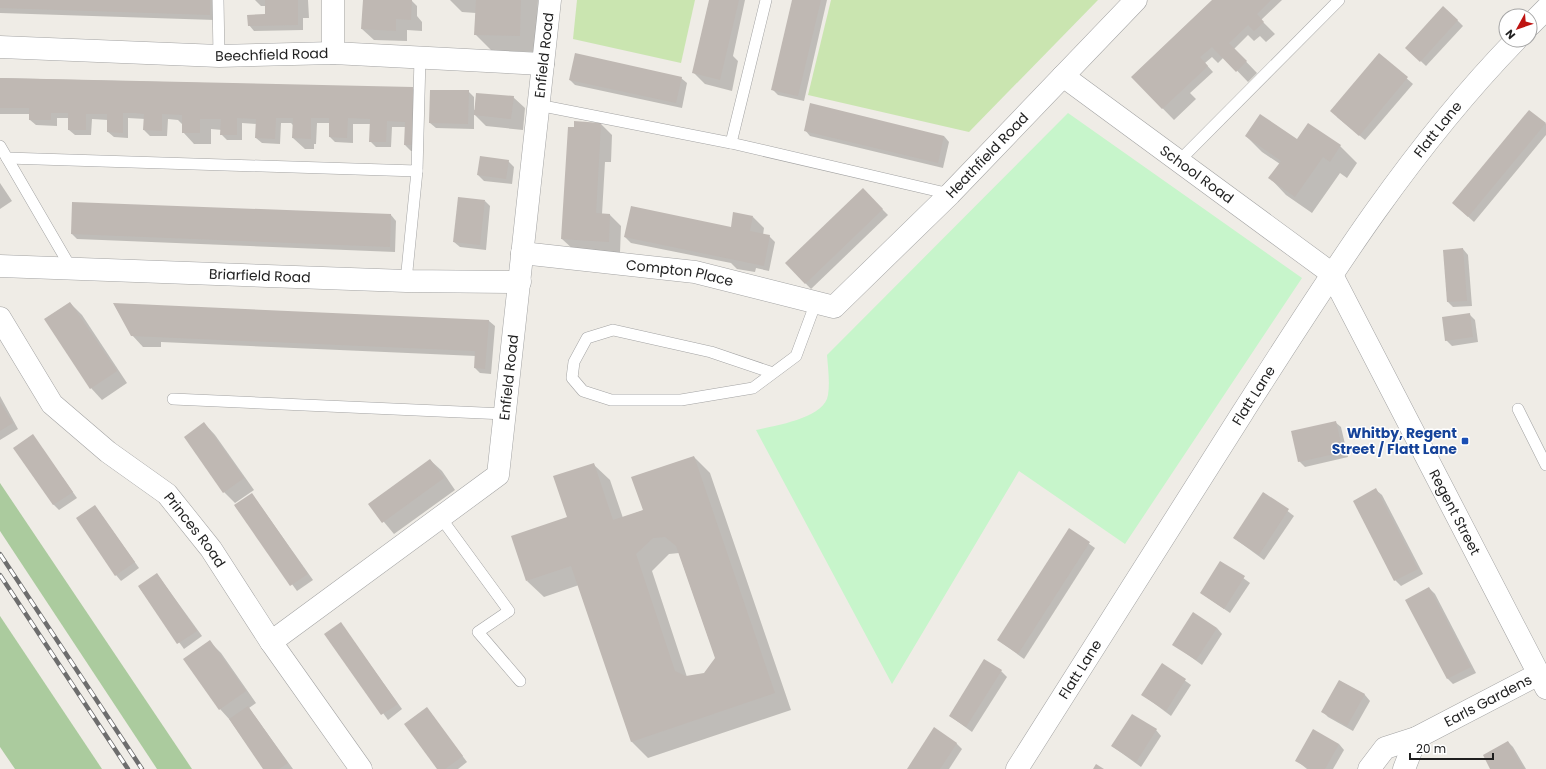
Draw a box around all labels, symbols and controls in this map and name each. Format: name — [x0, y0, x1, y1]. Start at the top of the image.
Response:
north arrow — [1498, 8, 1538, 48]
street label: Enfield Road — [529, 11, 559, 99]
text: N — [1502, 26, 1519, 43]
street label: Beechfield Road — [215, 43, 329, 66]
street label: Flatt Lane — [1409, 97, 1467, 162]
street label: Heathfield Road — [941, 108, 1033, 203]
street label: School Road — [1156, 140, 1238, 208]
street label: Compton Place — [625, 254, 736, 291]
street label: Briarfield Road — [209, 264, 311, 287]
street label: Enfield Road — [494, 334, 523, 421]
street label: Flatt Lane — [1227, 362, 1280, 429]
place label: Whitby, Regent Street / Flatt Lane — [1332, 423, 1457, 459]
marker: Whitby, Regent Street / Flatt Lane — [1460, 436, 1470, 446]
street label: Regent Street — [1424, 466, 1485, 559]
street label: Princes Road — [159, 488, 230, 571]
street label: Flatt Lane — [1054, 635, 1107, 703]
street label: Earls Gardens — [1440, 669, 1535, 732]
scale bar — [1410, 735, 1493, 761]
text: 20 m — [1416, 740, 1446, 757]

